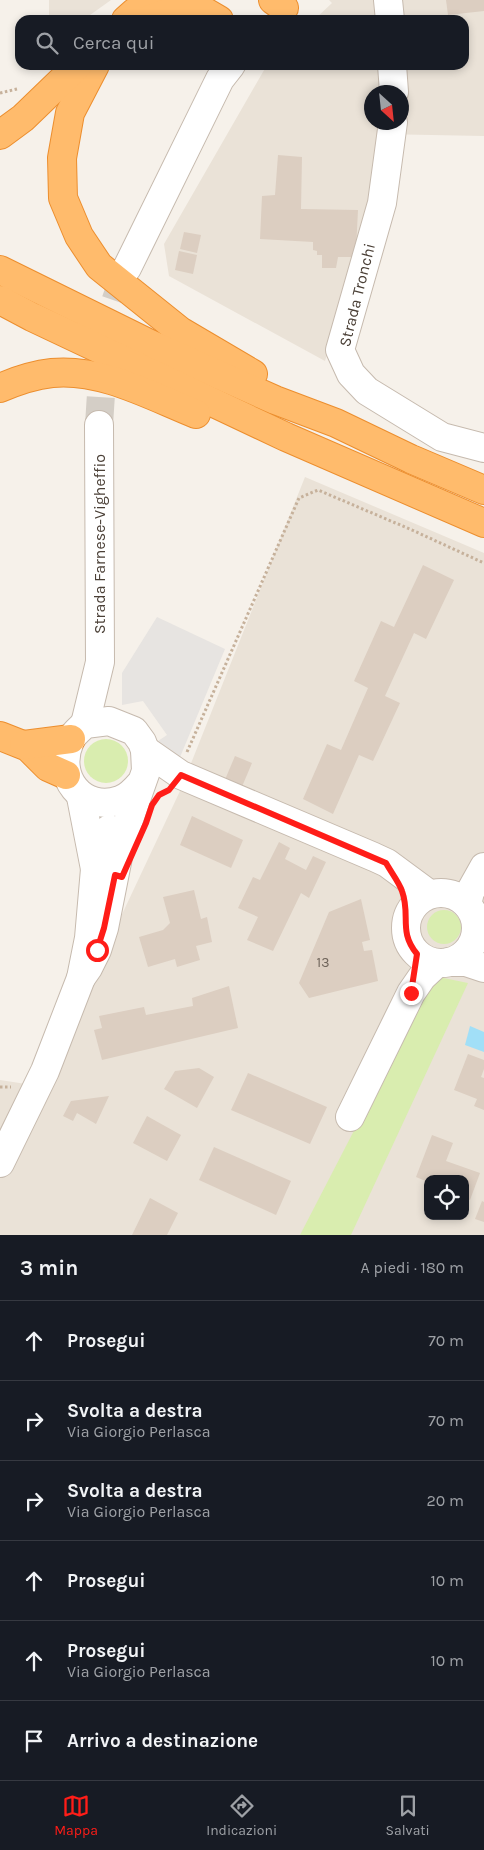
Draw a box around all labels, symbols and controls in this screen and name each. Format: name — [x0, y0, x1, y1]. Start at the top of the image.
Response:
search box — [15, 15, 469, 70]
icon: search — [33, 29, 61, 57]
text: Cerca qui — [73, 32, 154, 54]
north arrow — [364, 85, 409, 130]
street label: Strada Tronchi — [335, 241, 379, 349]
street label: Strada Farnese-Vigheffio — [90, 454, 109, 634]
route start — [86, 939, 109, 962]
house number: 13 — [317, 954, 329, 971]
route end — [400, 982, 423, 1005]
map controls — [424, 1175, 469, 1220]
button: locate — [424, 1175, 469, 1220]
text: 3 min — [20, 1256, 78, 1280]
text: A piedi · 180 m — [361, 1258, 464, 1277]
icon: ahead — [20, 1327, 48, 1355]
text: Prosegui — [67, 1330, 146, 1352]
text: 70 m — [428, 1331, 464, 1350]
text: Svolta a destra — [67, 1400, 203, 1422]
icon: right — [20, 1407, 48, 1435]
text: 70 m — [428, 1411, 464, 1430]
text: Via Giorgio Perlasca — [67, 1422, 211, 1441]
text: Svolta a destra — [67, 1480, 203, 1502]
icon: right — [20, 1487, 48, 1515]
text: 20 m — [426, 1491, 464, 1510]
text: Via Giorgio Perlasca — [67, 1502, 211, 1521]
icon: ahead — [20, 1567, 48, 1595]
text: Prosegui — [67, 1570, 146, 1592]
text: 10 m — [430, 1571, 464, 1590]
text: Prosegui — [67, 1640, 146, 1662]
icon: ahead — [20, 1647, 48, 1675]
text: 10 m — [430, 1651, 464, 1670]
text: Via Giorgio Perlasca — [67, 1662, 211, 1681]
icon: arrive — [20, 1727, 48, 1755]
text: Arrivo a destinazione — [67, 1730, 258, 1752]
tab: Mappa — [54, 1792, 98, 1839]
tab: Indicazioni — [206, 1792, 277, 1839]
tab: Salvati — [386, 1792, 430, 1839]

